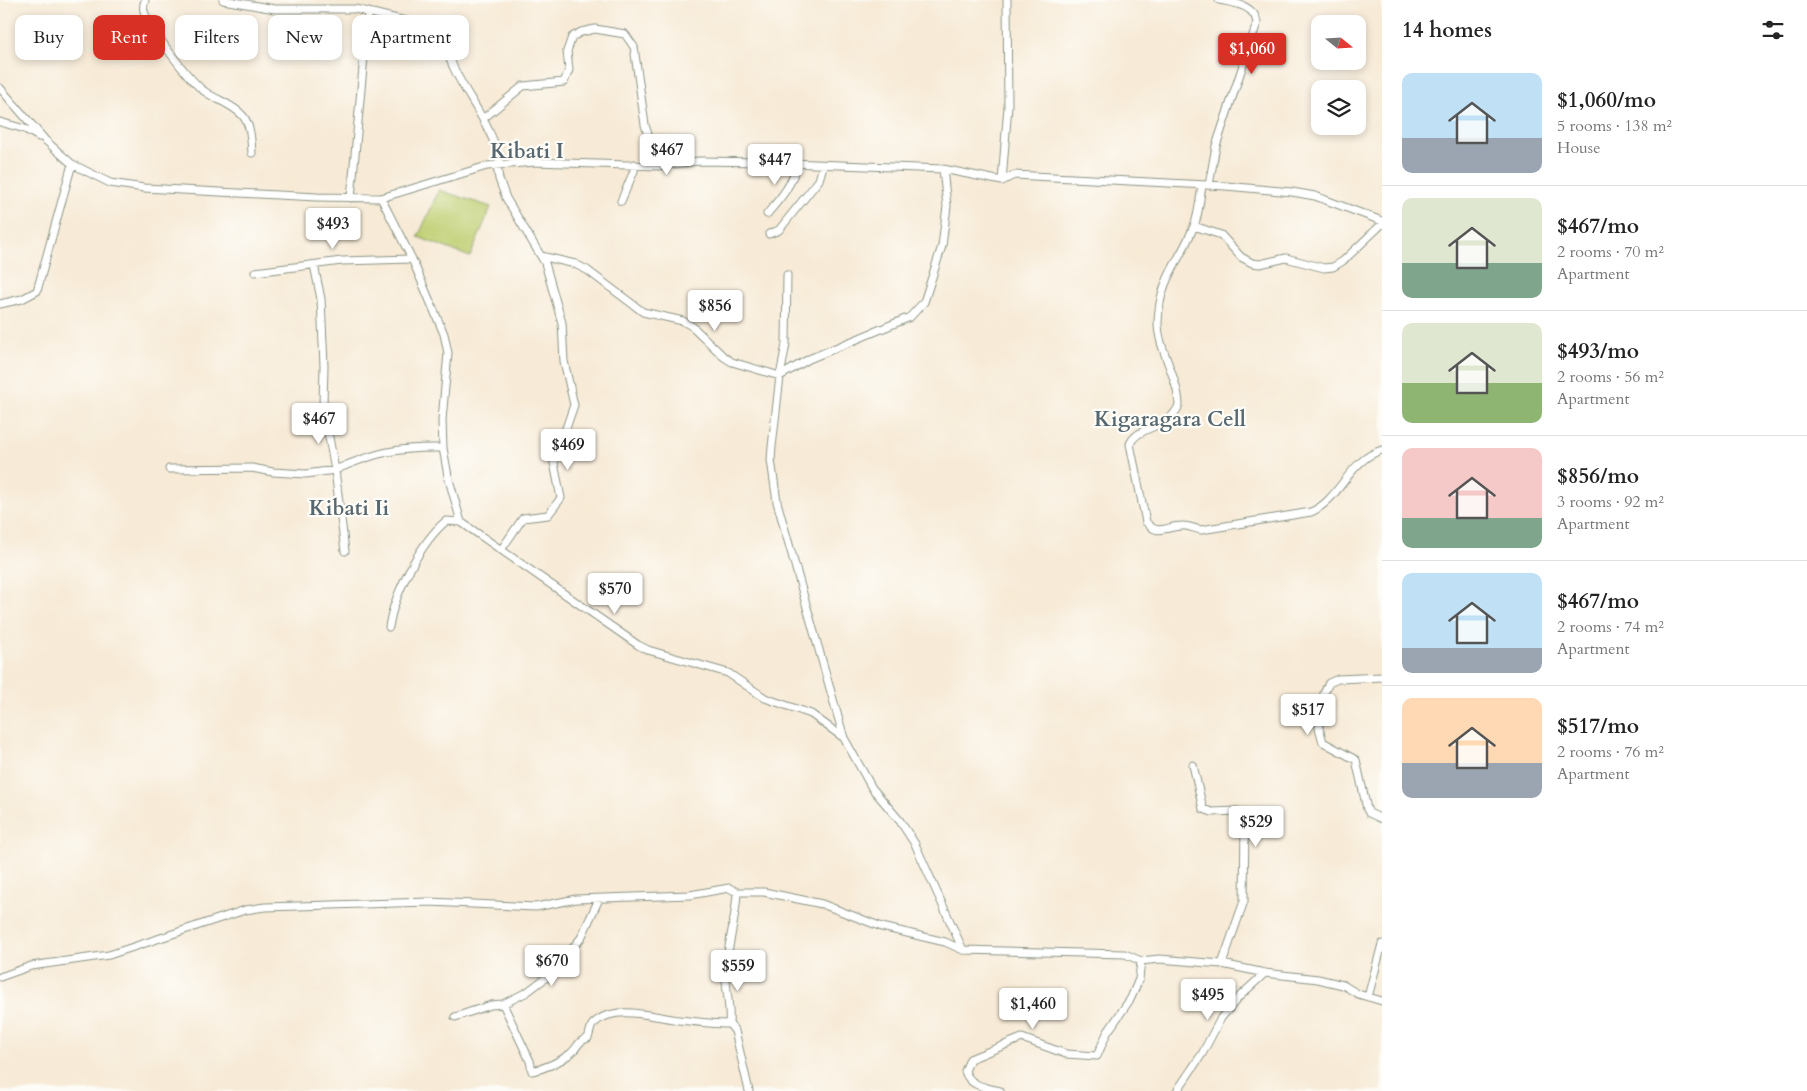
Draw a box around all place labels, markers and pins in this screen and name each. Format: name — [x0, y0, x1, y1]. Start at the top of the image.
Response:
pin: $1,060 — [1211, 32, 1293, 75]
pin: $467 — [637, 134, 697, 176]
pin: $447 — [745, 144, 805, 186]
pin: $493 — [303, 208, 363, 250]
pin: $856 — [685, 290, 745, 332]
pin: $467 — [289, 402, 349, 445]
pin: $469 — [538, 428, 598, 471]
pin: $570 — [585, 572, 645, 615]
pin: $517 — [1278, 694, 1338, 736]
pin: $529 — [1226, 806, 1286, 848]
pin: $670 — [522, 944, 582, 987]
pin: $559 — [708, 950, 768, 992]
pin: $495 — [1178, 978, 1238, 1021]
pin: $1,460 — [992, 988, 1074, 1030]

